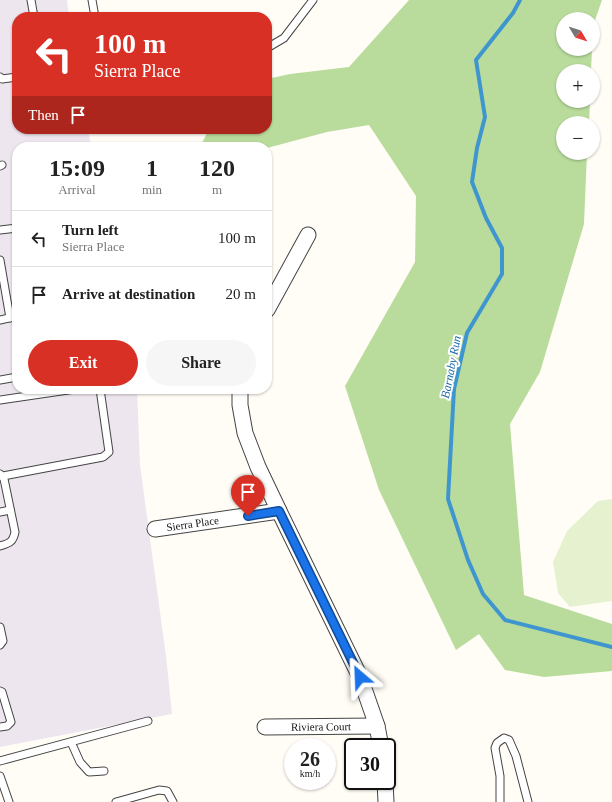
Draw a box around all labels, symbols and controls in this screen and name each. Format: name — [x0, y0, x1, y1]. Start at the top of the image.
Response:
north arrow — [556, 12, 600, 56]
map controls — [556, 12, 600, 160]
icon: left — [28, 28, 80, 80]
text: 100 m — [94, 28, 166, 59]
text: Sierra Place — [94, 61, 180, 81]
button: + — [556, 64, 600, 108]
icon: arrive — [67, 104, 89, 126]
text: Then — [28, 107, 59, 123]
button: − — [556, 116, 600, 160]
text: 15:09 — [49, 155, 105, 181]
text: 1 — [146, 155, 158, 181]
text: 120 — [199, 155, 235, 181]
text: Arrival — [58, 182, 96, 197]
text: min — [142, 182, 162, 197]
text: m — [212, 182, 222, 197]
text: Turn left — [62, 222, 119, 238]
icon: left — [28, 228, 50, 250]
text: 100 m — [218, 230, 256, 246]
text: Sierra Place — [62, 239, 124, 254]
icon: arrive — [28, 284, 50, 306]
text: Arrive at destination — [62, 286, 195, 302]
text: 20 m — [226, 286, 256, 302]
water label: Barnaby Run — [438, 334, 464, 400]
button: Exit — [28, 340, 138, 386]
button: Share — [146, 340, 256, 386]
pin — [231, 475, 265, 516]
icon: arrive — [237, 481, 259, 503]
street label: Sierra Place — [166, 514, 220, 533]
position arrow — [339, 656, 381, 698]
street label: Riviera Court — [291, 720, 351, 733]
speed limit sign: 30 — [344, 738, 396, 790]
text: 26 — [300, 748, 320, 770]
text: km/h — [300, 768, 320, 779]

